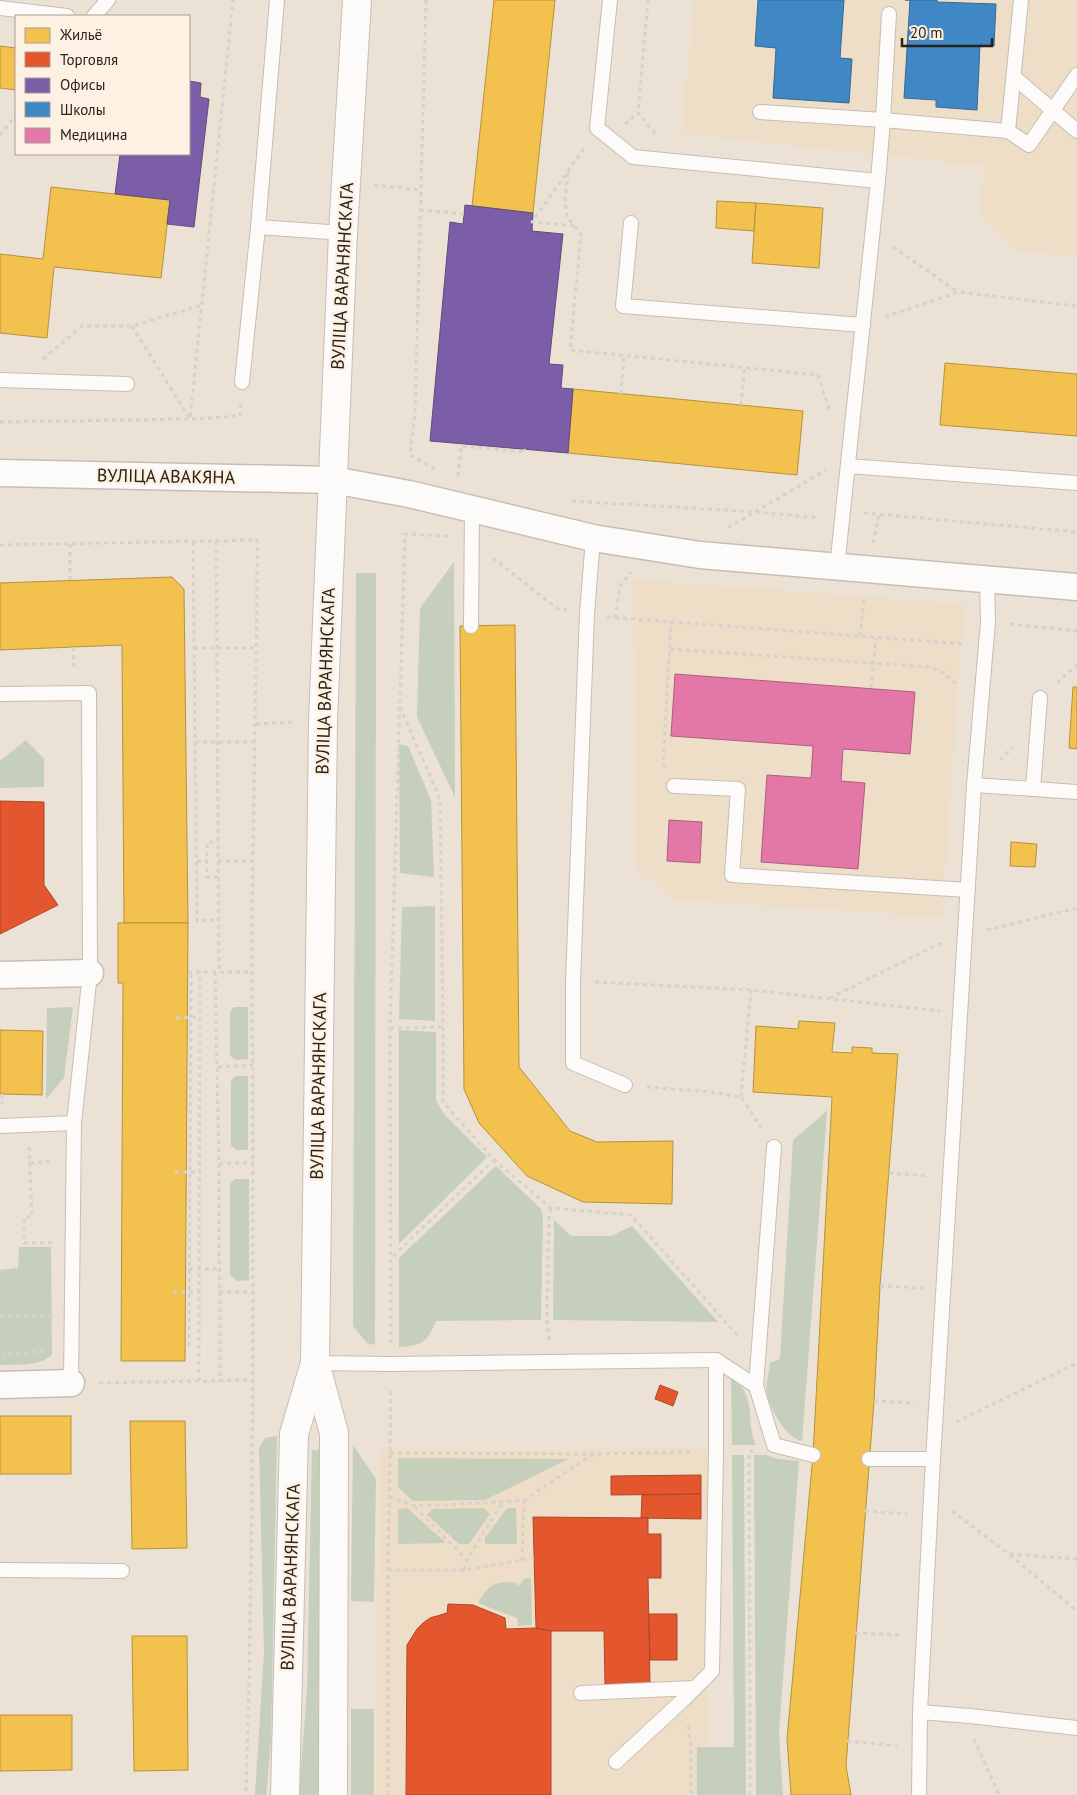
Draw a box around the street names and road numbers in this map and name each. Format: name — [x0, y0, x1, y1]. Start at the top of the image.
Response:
street label: ВУЛІЦА ВАРАНЯНСКАГА — [326, 181, 358, 370]
street label: ВУЛІЦА АВАКЯНА — [97, 463, 236, 489]
street label: ВУЛІЦА ВАРАНЯНСКАГА — [310, 587, 340, 775]
street label: ВУЛІЦА ВАРАНЯНСКАГА — [305, 992, 331, 1180]
street label: ВУЛІЦА ВАРАНЯНСКАГА — [275, 1483, 305, 1671]

